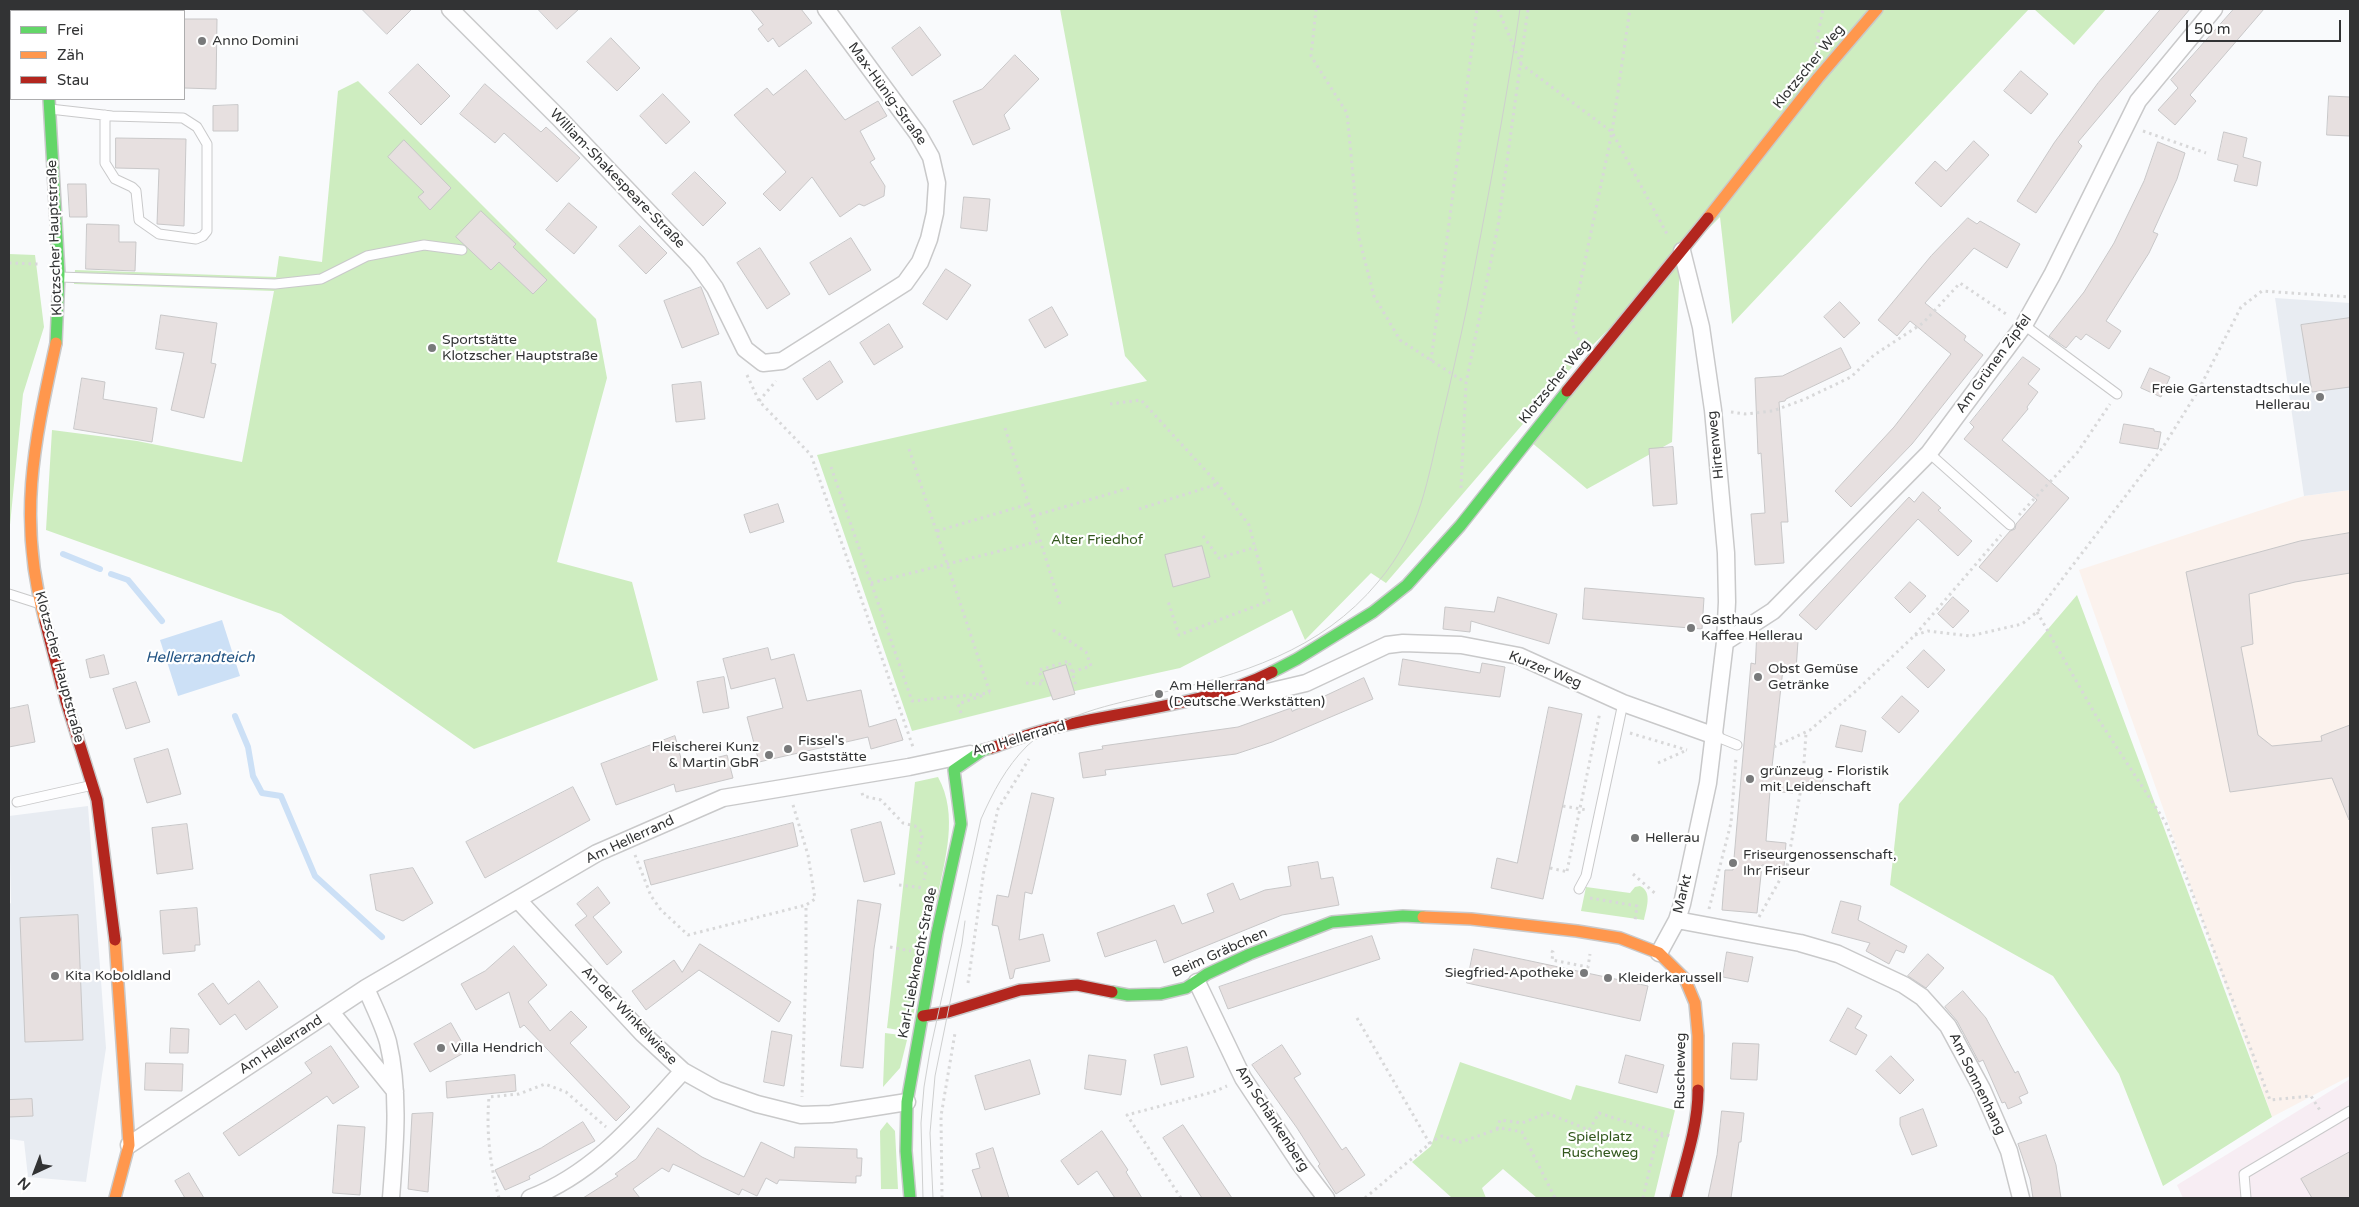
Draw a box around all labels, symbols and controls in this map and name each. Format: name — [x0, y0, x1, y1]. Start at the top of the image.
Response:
legend — [10, 10, 185, 100]
scale bar — [2189, 10, 2344, 42]
text: 50 m — [2194, 20, 2231, 38]
text: Frei — [57, 21, 83, 39]
street label: Klotzscher Weg — [1770, 21, 1848, 113]
place label: Anno Domini — [212, 33, 299, 49]
marker: Anno Domini — [196, 35, 208, 47]
street label: Max-Hünig-Straße — [844, 39, 930, 149]
text: Zäh — [57, 46, 84, 64]
text: Stau — [57, 71, 89, 89]
street label: William-Shakespeare-Straße — [546, 106, 688, 252]
street label: Klotzscher Hauptstraße — [44, 160, 66, 316]
street label: Am Grünen Zipfel — [1953, 312, 2035, 416]
place label: Sportstätte Klotzscher Hauptstraße — [442, 332, 598, 364]
street label: Klotzscher Weg — [1516, 336, 1594, 428]
marker: Sportstätte Klotzscher Hauptstraße — [426, 342, 438, 354]
place label: Freie Gartenstadtschule Hellerau — [2152, 381, 2310, 414]
marker: Freie Gartenstadtschule Hellerau — [2314, 391, 2326, 403]
street label: Hirtenweg — [1704, 410, 1728, 480]
park label: Alter Friedhof — [1051, 532, 1143, 548]
street label: Klotzscher Hauptstraße — [31, 589, 87, 745]
place label: Gasthaus Kaffee Hellerau — [1701, 612, 1803, 644]
marker: Gasthaus Kaffee Hellerau — [1685, 622, 1697, 634]
street label: Kurzer Weg — [1506, 648, 1584, 692]
water label: Hellerrandteich — [145, 649, 255, 667]
place label: Obst Gemüse Getränke — [1768, 661, 1858, 694]
marker: Obst Gemüse Getränke — [1752, 671, 1764, 683]
place label: Am Hellerrand (Deutsche Werkstätten) — [1169, 678, 1325, 710]
marker: Am Hellerrand (Deutsche Werkstätten) — [1153, 688, 1165, 700]
street label: Am Hellerrand — [971, 718, 1067, 760]
place label: Fissel's Gaststätte — [798, 733, 867, 766]
place label: Fleischerei Kunz & Martin GbR — [651, 739, 759, 772]
marker: Fissel's Gaststätte — [782, 743, 794, 755]
marker: Fleischerei Kunz & Martin GbR — [763, 749, 775, 761]
place label: grünzeug - Floristik mit Leidenschaft — [1760, 763, 1889, 796]
marker: grünzeug - Floristik mit Leidenschaft — [1744, 773, 1756, 785]
street label: Am Hellerrand — [583, 812, 677, 868]
place label: Hellerau — [1645, 830, 1700, 846]
marker: Hellerau — [1629, 832, 1641, 844]
place label: Friseurgenossenschaft, Ihr Friseur — [1743, 847, 1897, 880]
marker: Friseurgenossenschaft, Ihr Friseur — [1727, 857, 1739, 869]
street label: Markt — [1670, 873, 1696, 915]
street label: Karl-Liebknecht-Straße — [895, 886, 941, 1040]
street label: Beim Gräbchen — [1170, 924, 1270, 982]
street label: An der Winkelwiese — [578, 963, 680, 1069]
place label: Siegfried-Apotheke — [1445, 965, 1574, 981]
marker: Siegfried-Apotheke — [1578, 967, 1590, 979]
place label: Kita Koboldland — [65, 968, 171, 984]
marker: Kita Koboldland — [49, 970, 61, 982]
place label: Kleiderkarussell — [1618, 970, 1722, 986]
marker: Kleiderkarussell — [1602, 972, 1614, 984]
street label: Am Hellerrand — [236, 1012, 326, 1078]
street label: Am Sonnenhang — [1945, 1030, 2009, 1138]
street label: Ruscheweg — [1672, 1032, 1690, 1110]
place label: Villa Hendrich — [451, 1040, 543, 1056]
marker: Villa Hendrich — [435, 1042, 447, 1054]
street label: Am Schänkenberg — [1232, 1063, 1312, 1175]
park label: Spielplatz Ruscheweg — [1562, 1129, 1638, 1162]
north arrow — [10, 1147, 60, 1197]
text: N — [15, 1173, 34, 1193]

